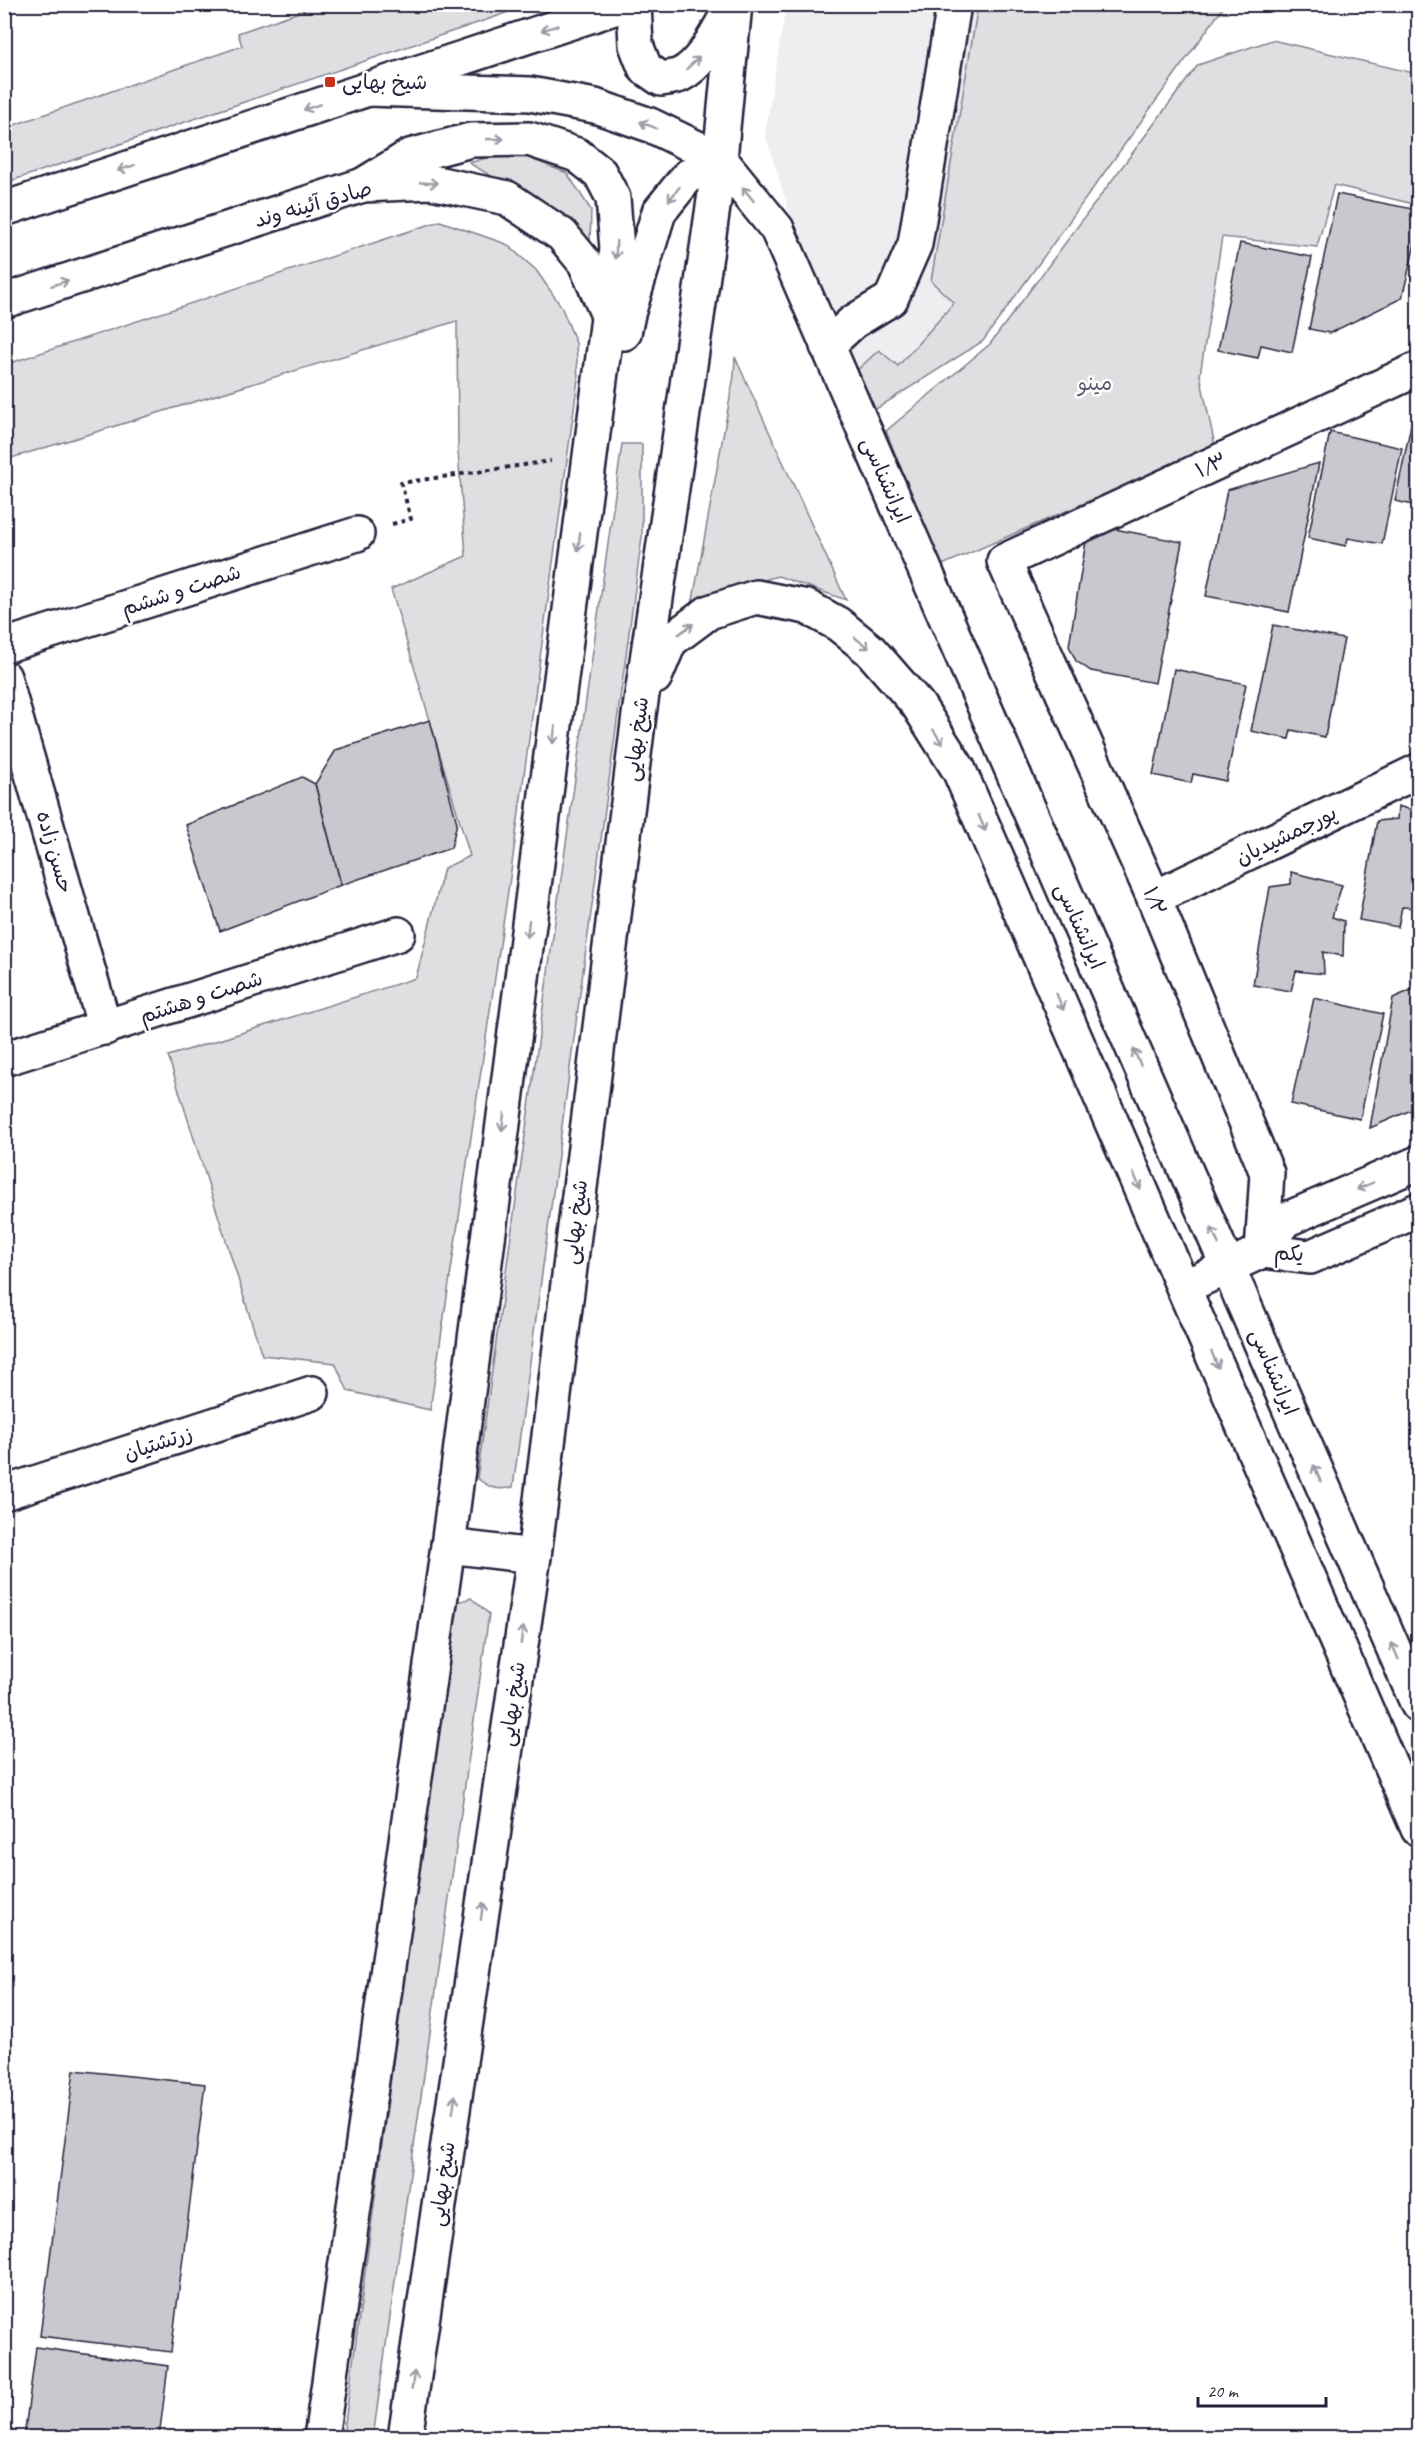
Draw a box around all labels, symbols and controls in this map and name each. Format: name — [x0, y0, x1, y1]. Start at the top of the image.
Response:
one-way arrow — [541, 24, 560, 35]
one-way arrow — [685, 56, 700, 70]
place label: شیخ بهایی — [342, 69, 427, 96]
marker: شیخ بهایی — [323, 75, 337, 89]
one-way arrow — [303, 103, 322, 114]
one-way arrow — [639, 119, 658, 130]
one-way arrow — [484, 133, 504, 144]
one-way arrow — [117, 164, 136, 175]
street label: صادق آئینه وند — [251, 175, 375, 233]
one-way arrow — [418, 178, 438, 189]
one-way arrow — [667, 185, 680, 201]
one-way arrow — [742, 186, 755, 202]
one-way arrow — [611, 240, 622, 259]
one-way arrow — [50, 277, 69, 288]
park label: مینو — [1077, 370, 1112, 397]
street label: ایرانشناسی — [855, 433, 916, 528]
street label: ۱/۳ — [1191, 447, 1231, 483]
one-way arrow — [573, 532, 584, 551]
street label: شصت و ششم — [118, 558, 245, 624]
one-way arrow — [678, 623, 694, 635]
one-way arrow — [853, 636, 869, 649]
street label: شیخ بهایی — [618, 695, 655, 783]
one-way arrow — [548, 725, 559, 745]
one-way arrow — [933, 728, 945, 745]
street label: پورجمشیدیان — [1231, 799, 1341, 871]
street label: حسن زاده — [31, 808, 79, 896]
one-way arrow — [977, 814, 988, 832]
street label: ایرانشناسی — [1049, 879, 1110, 974]
street label: ۱/۲ — [1137, 883, 1173, 919]
one-way arrow — [523, 918, 534, 938]
street label: شصت و هشتم — [136, 965, 267, 1032]
one-way arrow — [1055, 993, 1066, 1011]
one-way arrow — [1131, 1049, 1142, 1067]
one-way arrow — [497, 1112, 508, 1132]
one-way arrow — [1133, 1172, 1144, 1190]
street label: شیخ بهایی — [557, 1178, 594, 1266]
one-way arrow — [1356, 1181, 1374, 1192]
one-way arrow — [1208, 1227, 1219, 1245]
street label: یکم — [1273, 1239, 1305, 1270]
street label: ایرانشناسی — [1243, 1325, 1304, 1420]
one-way arrow — [1210, 1350, 1221, 1369]
street label: زرتشتیان — [120, 1420, 196, 1466]
one-way arrow — [1311, 1464, 1323, 1482]
one-way arrow — [517, 1625, 528, 1645]
one-way arrow — [1389, 1643, 1400, 1661]
street label: شیخ بهایی — [493, 1660, 532, 1748]
one-way arrow — [476, 1901, 487, 1921]
one-way arrow — [448, 2094, 459, 2114]
street label: شیخ بهایی — [423, 2140, 462, 2228]
one-way arrow — [408, 2370, 419, 2390]
scale bar — [1198, 2370, 1326, 2408]
text: 20 m — [1207, 2380, 1240, 2402]

